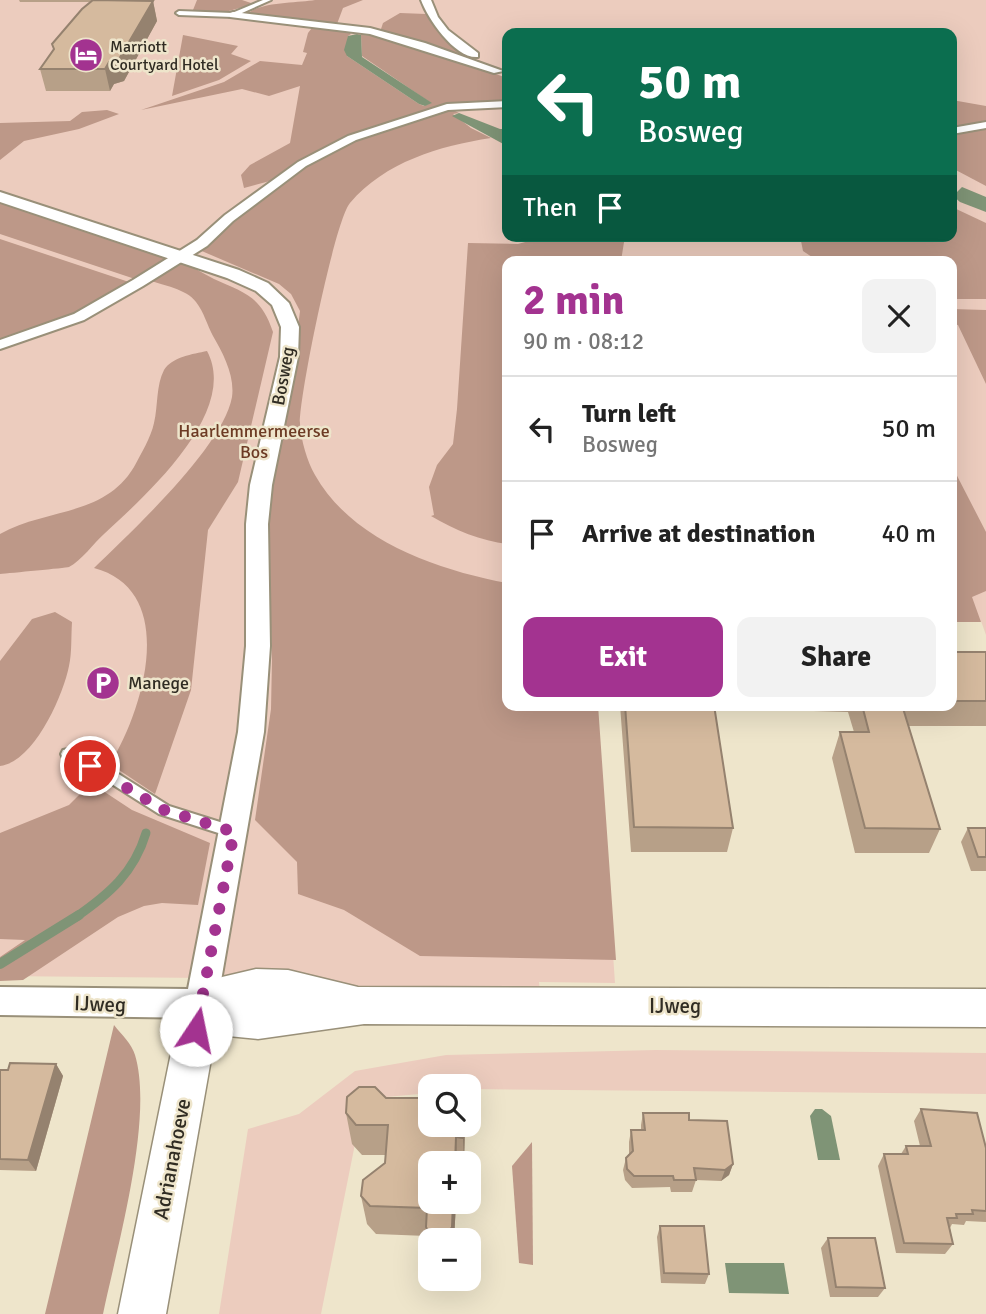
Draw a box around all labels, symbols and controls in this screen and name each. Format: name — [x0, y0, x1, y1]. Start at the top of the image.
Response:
hotel icon: Marriott Courtyard Hotel — [67, 36, 105, 74]
place label: Marriott Courtyard Hotel — [110, 37, 219, 75]
text: 50 m — [638, 52, 741, 112]
icon: left — [523, 56, 614, 147]
text: Bosweg — [638, 112, 744, 151]
icon: arrive — [591, 189, 629, 227]
text: Then — [523, 192, 577, 224]
text: 2 min — [523, 275, 624, 326]
button: close — [862, 279, 936, 353]
text: 90 m · 08:12 — [523, 327, 644, 356]
street label: Bosweg — [267, 345, 299, 407]
text: Turn left — [582, 398, 676, 430]
icon: left — [523, 410, 561, 448]
text: 50 m — [881, 413, 936, 445]
park label: Haarlemmermeerse Bos — [178, 420, 330, 463]
text: Bosweg — [582, 430, 658, 459]
icon: arrive — [523, 515, 561, 553]
text: Arrive at destination — [582, 518, 815, 550]
text: 40 m — [881, 518, 936, 550]
button: Exit — [523, 617, 723, 697]
button: Share — [737, 617, 936, 697]
parking icon: Manege — [84, 664, 122, 702]
place label: Manege — [128, 672, 189, 694]
pin — [60, 736, 120, 796]
icon: arrive — [71, 747, 109, 785]
street label: IJweg — [74, 990, 126, 1018]
position arrow — [159, 993, 233, 1067]
street label: IJweg — [649, 993, 701, 1019]
map controls — [418, 1074, 481, 1291]
button: search — [418, 1074, 481, 1137]
street label: Adrianahoeve — [148, 1096, 196, 1222]
button: + — [418, 1151, 481, 1214]
button: − — [418, 1228, 481, 1291]

